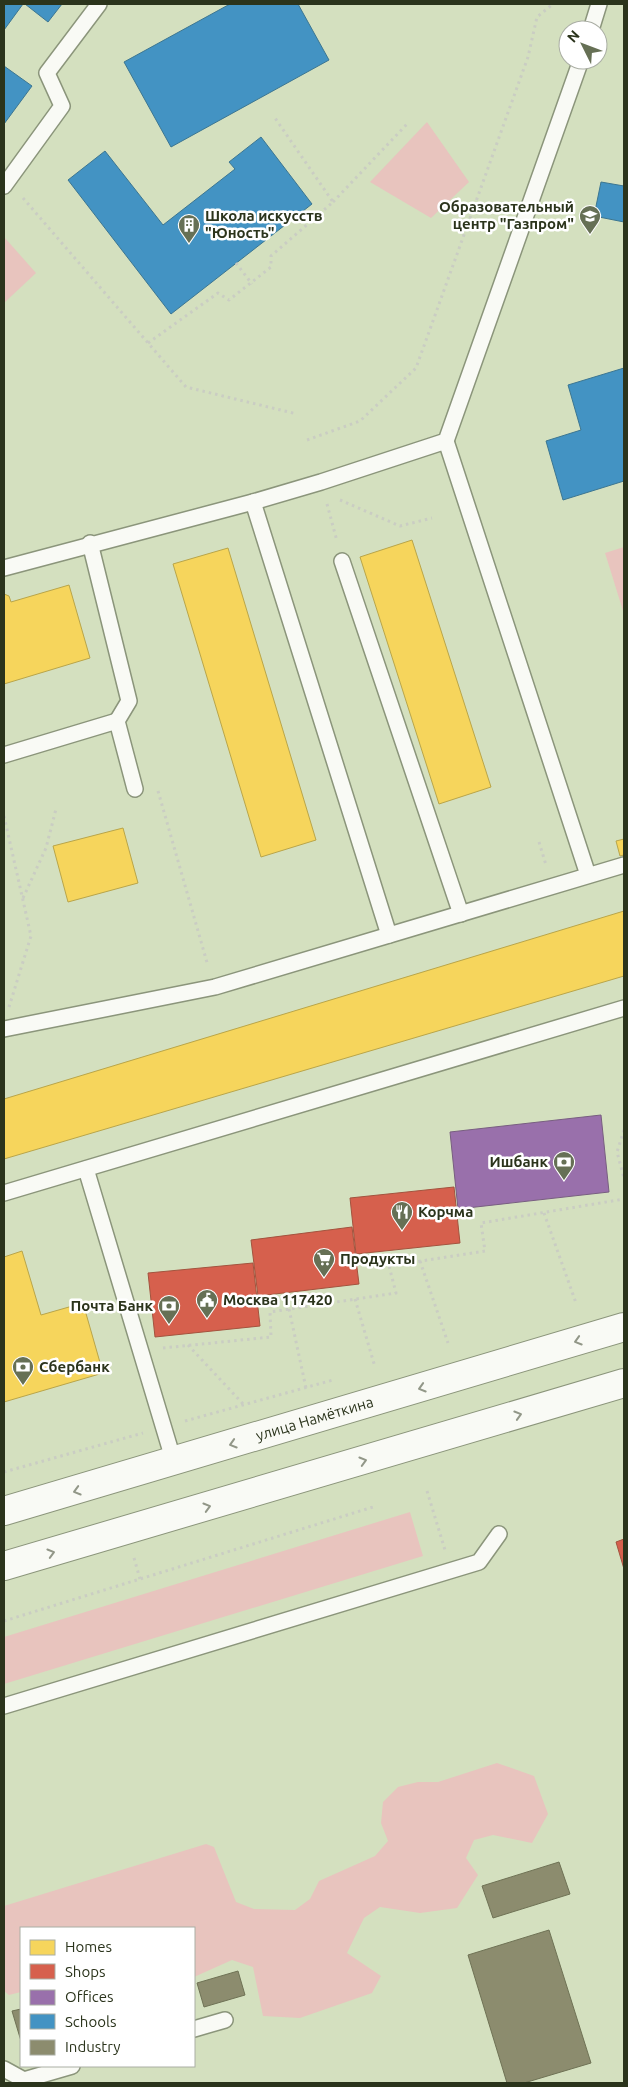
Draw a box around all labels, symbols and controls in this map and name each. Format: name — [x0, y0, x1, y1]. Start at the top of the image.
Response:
north arrow — [558, 20, 608, 70]
text: N — [564, 27, 583, 46]
place label: Образовательный центр "Газпром" — [439, 198, 574, 232]
school or university icon: Образовательный центр "Газпром" — [578, 204, 602, 235]
place label: Школа искусств "Юность" — [205, 207, 323, 241]
building icon: Школа искусств "Юность" — [177, 213, 201, 244]
bank icon: Ишбанк — [552, 1150, 576, 1181]
place label: Ишбанк — [490, 1153, 548, 1170]
restaurant icon: Корчма — [390, 1200, 414, 1231]
place label: Корчма — [418, 1203, 473, 1220]
supermarket icon: Продукты — [312, 1247, 336, 1278]
place label: Продукты — [340, 1250, 415, 1267]
public building icon: Москва 117420 — [195, 1288, 219, 1319]
place label: Москва 117420 — [223, 1291, 333, 1308]
bank icon: Почта Банк — [157, 1294, 181, 1325]
place label: Почта Банк — [70, 1297, 153, 1314]
one-way arrow — [574, 1335, 582, 1345]
bank icon: Сбербанк — [11, 1355, 35, 1386]
place label: Сбербанк — [39, 1358, 110, 1375]
one-way arrow — [418, 1382, 427, 1392]
street label: улица Намёткина — [254, 1393, 375, 1444]
one-way arrow — [514, 1411, 522, 1421]
one-way arrow — [229, 1439, 237, 1449]
one-way arrow — [358, 1457, 366, 1467]
one-way arrow — [73, 1485, 82, 1495]
one-way arrow — [202, 1503, 210, 1513]
one-way arrow — [46, 1548, 54, 1558]
legend — [20, 1927, 195, 2067]
text: Homes — [65, 1938, 112, 1955]
text: Shops — [65, 1963, 106, 1980]
text: Offices — [65, 1988, 113, 2005]
text: Schools — [65, 2013, 116, 2030]
text: Industry — [65, 2038, 120, 2055]

